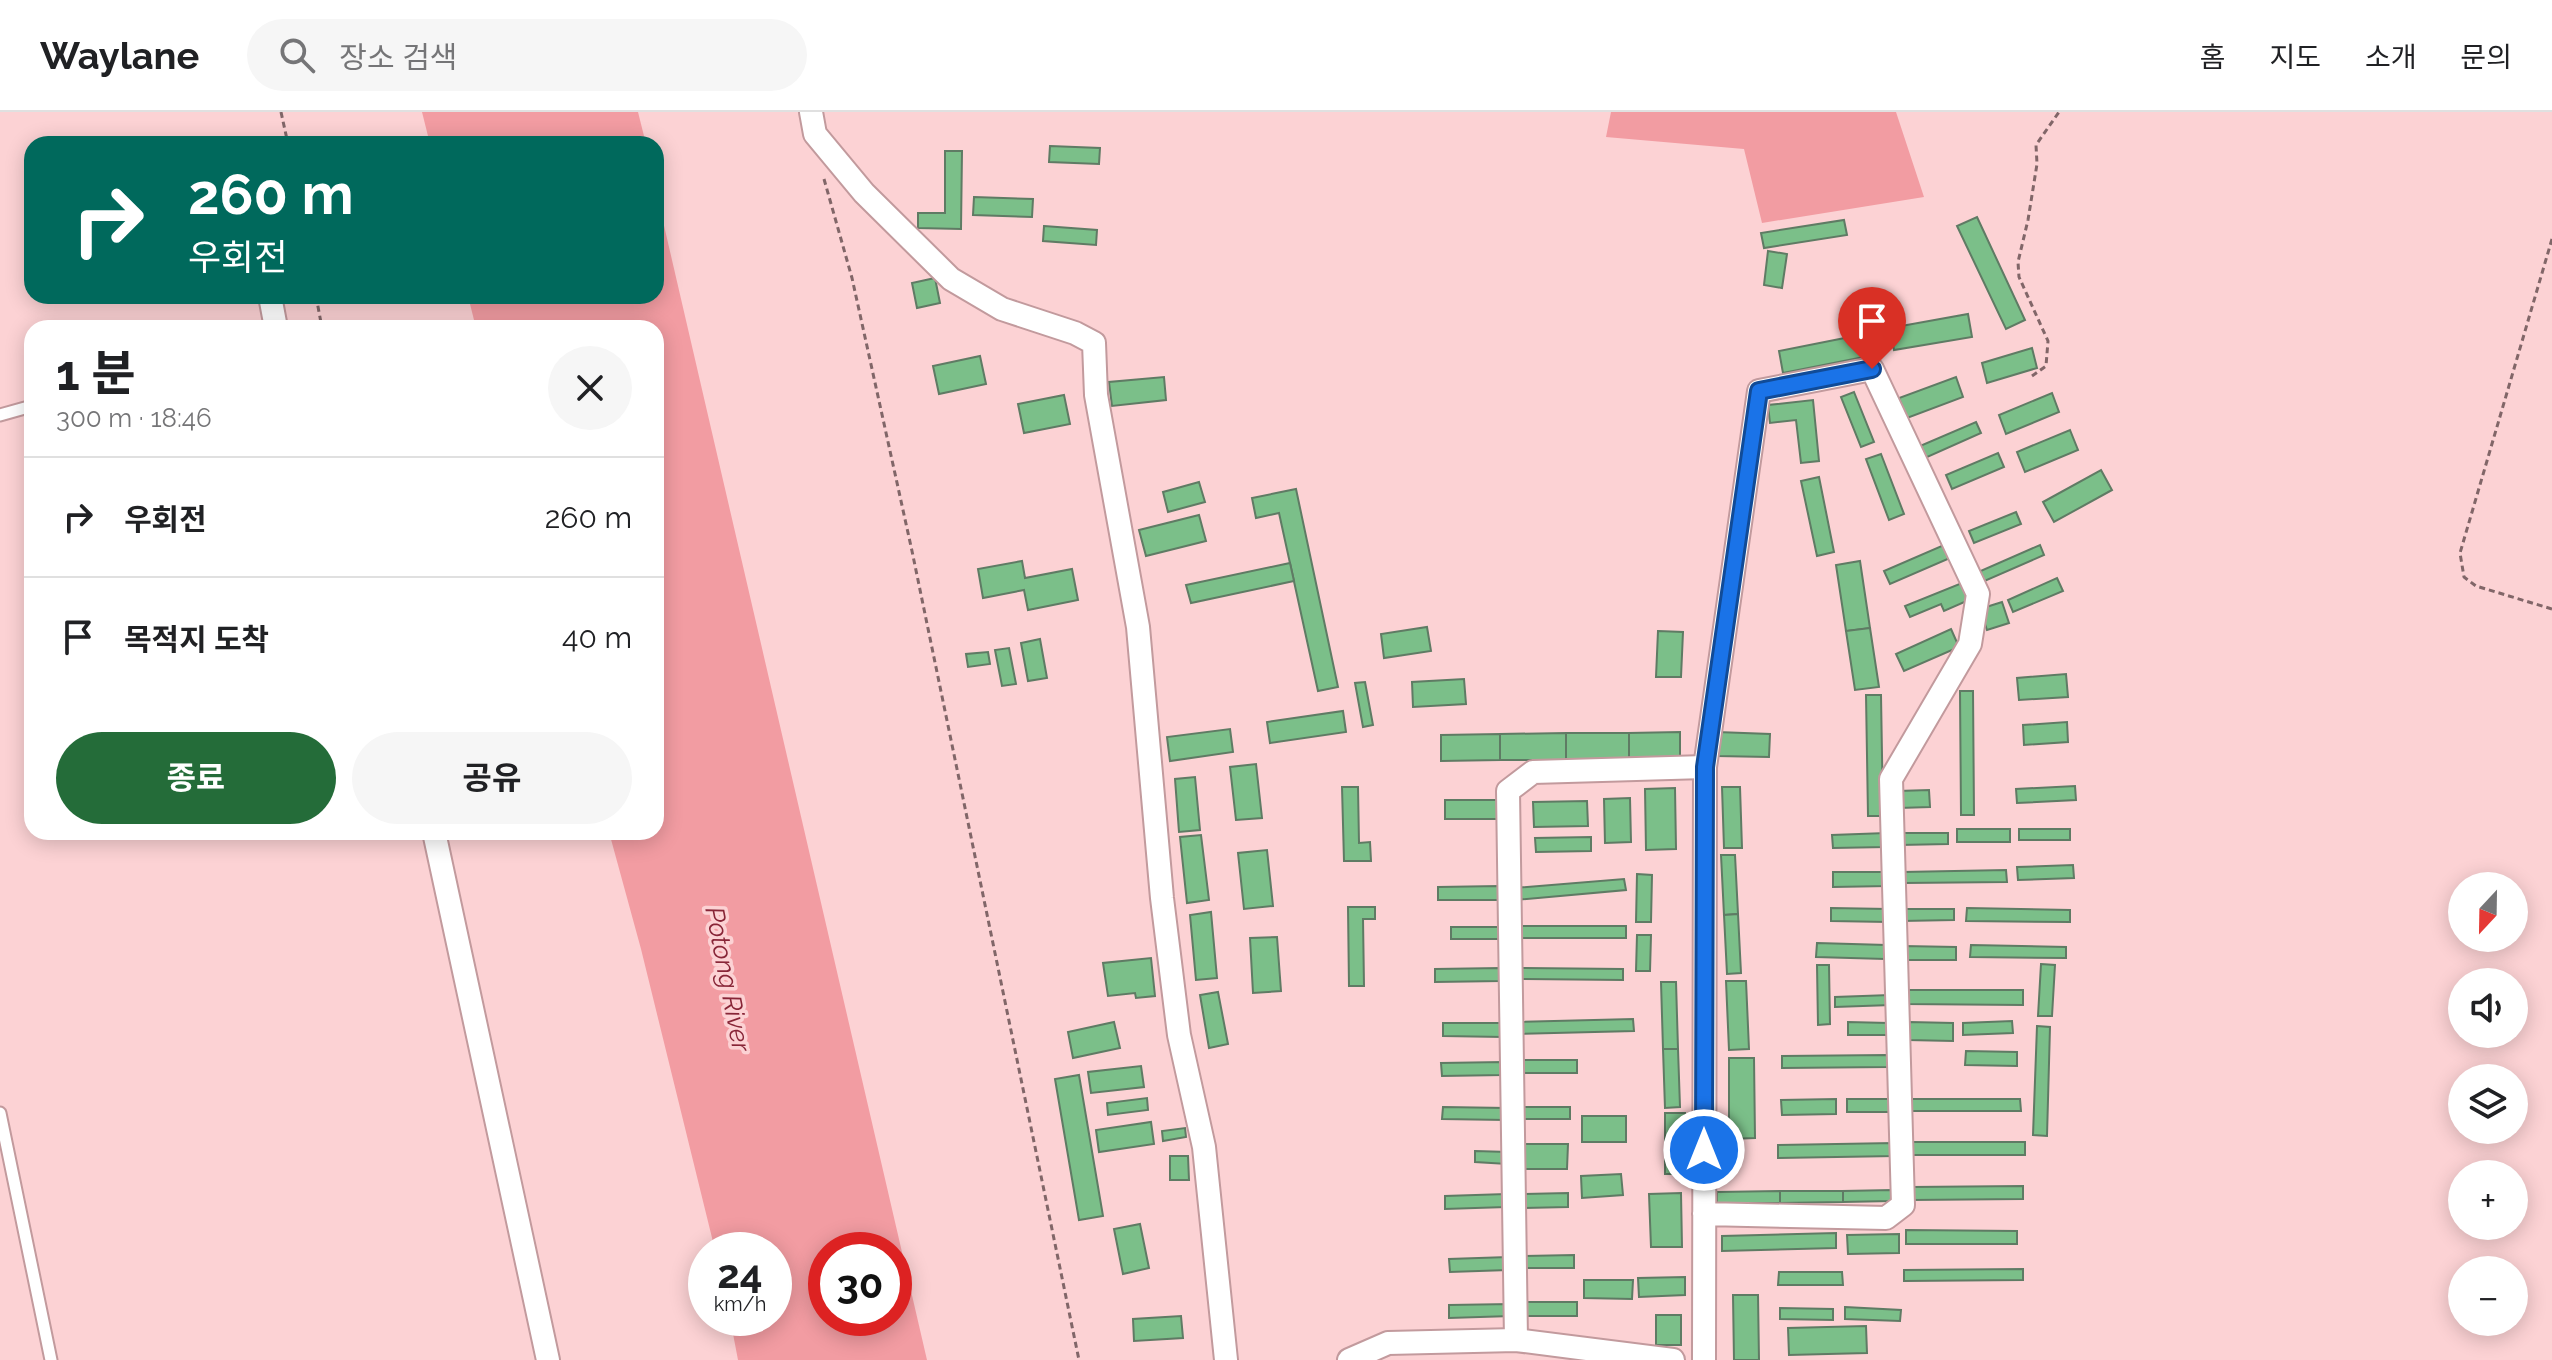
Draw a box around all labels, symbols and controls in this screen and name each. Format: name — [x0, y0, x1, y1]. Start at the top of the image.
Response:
search box — [247, 19, 807, 91]
text: Waylane — [40, 33, 199, 78]
icon: search — [275, 33, 319, 77]
text: 장소 검색 — [339, 40, 457, 75]
text: 홈 — [2200, 41, 2225, 74]
text: 지도 — [2269, 41, 2321, 74]
text: 소개 — [2365, 41, 2416, 74]
text: 문의 — [2460, 41, 2512, 74]
text: 260 m — [188, 161, 354, 227]
icon: right — [56, 168, 160, 272]
text: 우회전 — [188, 236, 287, 278]
pin — [1838, 287, 1906, 369]
icon: arrive — [1850, 299, 1894, 343]
text: 1 분 — [56, 345, 135, 401]
button: close — [548, 346, 632, 430]
text: 300 m · 18:46 — [56, 403, 212, 433]
icon: right — [56, 495, 100, 539]
text: 260 m — [545, 500, 632, 535]
text: 우회전 — [124, 502, 207, 537]
icon: arrive — [56, 615, 100, 659]
text: 40 m — [562, 620, 632, 655]
text: 목적지 도착 — [124, 622, 269, 657]
button: 종료 — [56, 732, 336, 824]
button: 공유 — [352, 732, 632, 824]
north arrow — [2448, 872, 2528, 952]
map controls — [2448, 872, 2528, 1336]
water label: Potong River — [699, 904, 757, 1055]
button: sound — [2448, 968, 2528, 1048]
button: layers — [2448, 1064, 2528, 1144]
position arrow — [1662, 1108, 1746, 1192]
button: + — [2448, 1160, 2528, 1240]
speed limit sign: 30 — [808, 1232, 912, 1336]
text: 24 — [717, 1250, 763, 1297]
button: − — [2448, 1256, 2528, 1336]
text: km/h — [714, 1292, 766, 1316]

